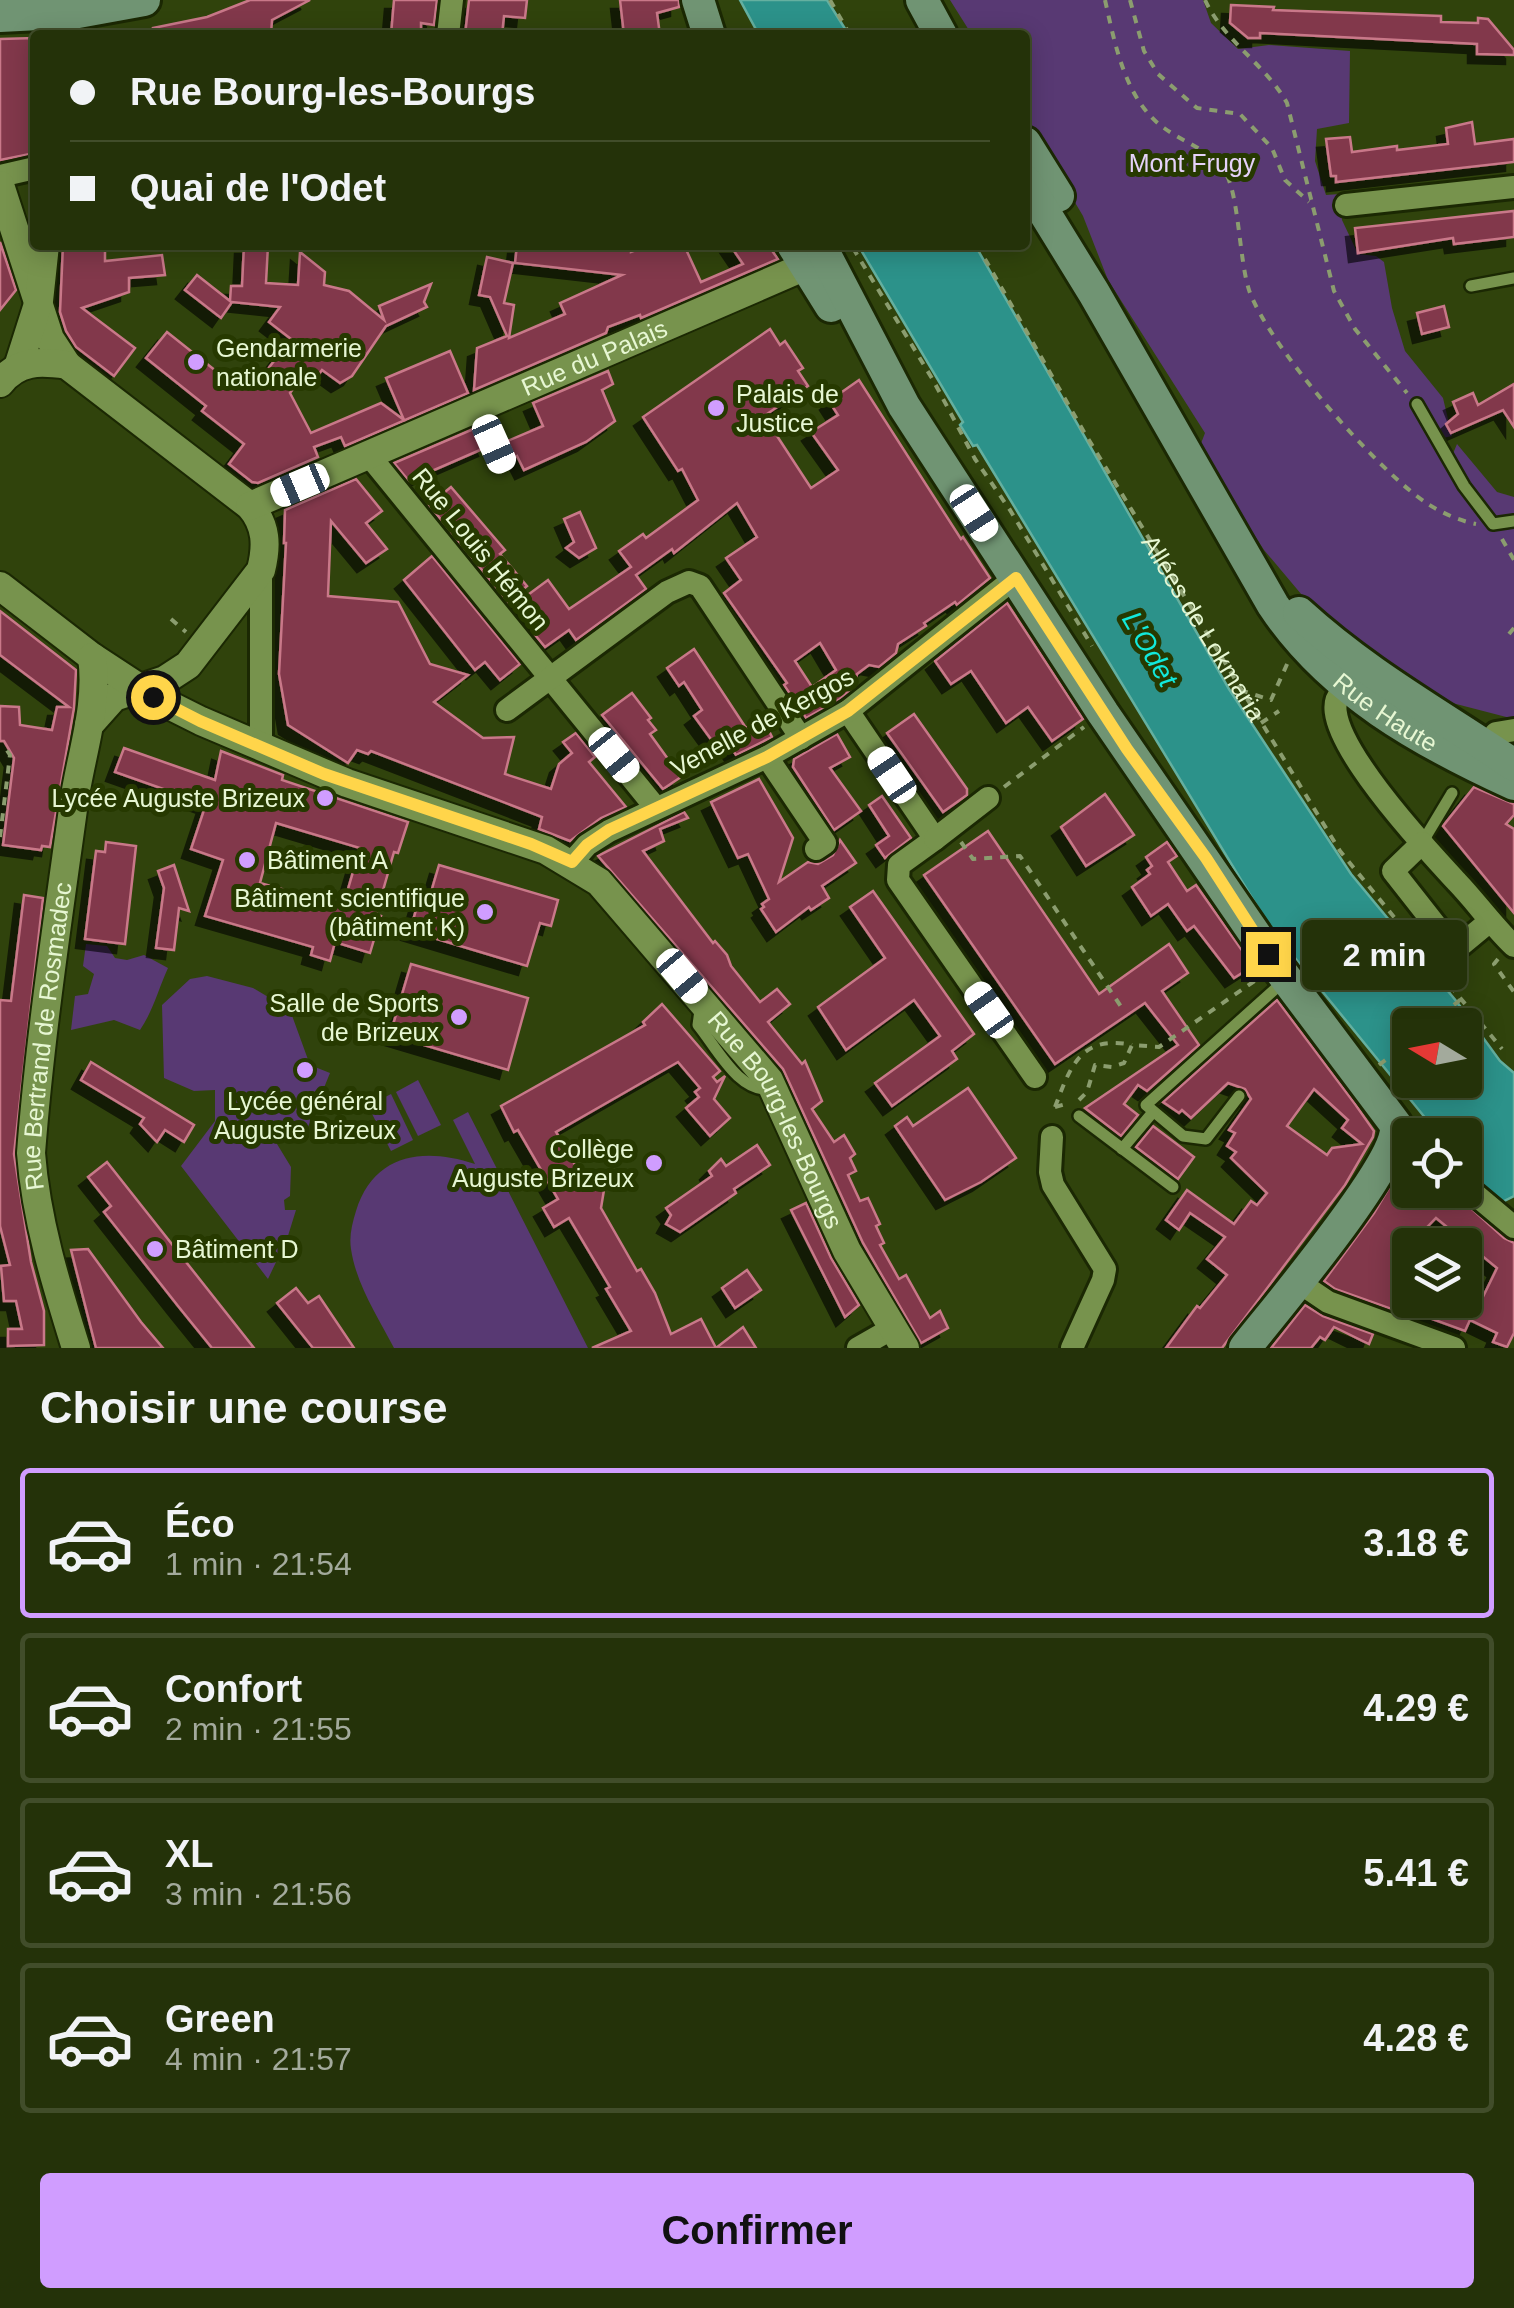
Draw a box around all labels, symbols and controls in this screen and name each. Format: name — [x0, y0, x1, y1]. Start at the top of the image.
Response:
text: Rue Bourg-les-Bourgs — [130, 71, 535, 113]
park label: Mont Frugy — [1129, 149, 1256, 177]
text: Quai de l'Odet — [130, 167, 386, 209]
street label: Rue du Palais — [517, 314, 671, 401]
place label: Gendarmerie nationale — [216, 334, 362, 391]
marker: Gendarmerie nationale — [185, 351, 207, 373]
place label: Palais de Justice — [736, 380, 839, 437]
marker: Palais de Justice — [705, 397, 727, 419]
car — [468, 410, 520, 478]
car — [267, 459, 333, 511]
street label: Rue Louis Hémon — [407, 462, 555, 636]
car — [945, 480, 1003, 546]
street label: Allées de Lokmaria — [1136, 530, 1271, 726]
water label: L'Odet — [1116, 606, 1184, 693]
street label: Venelle de Kergos — [666, 662, 858, 782]
street label: Rue Haute — [1328, 667, 1442, 757]
route start — [131, 675, 176, 720]
car — [583, 722, 645, 788]
car — [863, 742, 921, 808]
place label: Lycée Auguste Brizeux — [52, 784, 305, 812]
marker: Lycée Auguste Brizeux — [314, 787, 336, 809]
place label: Bâtiment A — [267, 846, 388, 874]
marker: Bâtiment A — [236, 849, 258, 871]
street label: Rue Bertrand de Rosmadec — [17, 880, 77, 1192]
place label: Bâtiment scientifique (bâtiment K) — [234, 884, 465, 941]
marker: Bâtiment scientifique (bâtiment K) — [474, 901, 496, 923]
callout: 2 min — [1303, 919, 1468, 989]
route end — [1246, 932, 1291, 977]
text: 2 min — [1343, 937, 1426, 973]
car — [651, 943, 713, 1009]
car — [960, 977, 1018, 1043]
place label: Salle de Sports de Brizeux — [269, 989, 439, 1046]
marker: Salle de Sports de Brizeux — [448, 1006, 470, 1028]
street label: Rue Bourg-les-Bourgs — [702, 1006, 849, 1233]
north arrow — [1392, 1008, 1482, 1098]
map controls — [1392, 1008, 1482, 1318]
marker: Lycée général Auguste Brizeux — [294, 1059, 316, 1081]
place label: Lycée général Auguste Brizeux — [214, 1087, 397, 1144]
button: locate — [1392, 1118, 1482, 1208]
place label: Collège Auguste Brizeux — [452, 1135, 634, 1192]
marker: Collège Auguste Brizeux — [643, 1152, 665, 1174]
button: layers — [1392, 1228, 1482, 1318]
place label: Bâtiment D — [175, 1235, 299, 1263]
marker: Bâtiment D — [144, 1238, 166, 1260]
text: Choisir une course — [40, 1382, 448, 1433]
icon: car — [45, 1498, 135, 1588]
text: Éco — [165, 1503, 235, 1545]
text: 3.18 € — [1363, 1522, 1469, 1564]
text: 1 min · 21:54 — [165, 1546, 352, 1582]
icon: car — [45, 1663, 135, 1753]
text: Confort — [165, 1668, 302, 1710]
text: 4.29 € — [1363, 1687, 1469, 1729]
text: 2 min · 21:55 — [165, 1711, 352, 1747]
icon: car — [45, 1828, 135, 1918]
text: XL — [165, 1833, 214, 1875]
text: 5.41 € — [1363, 1852, 1469, 1894]
text: 3 min · 21:56 — [165, 1876, 352, 1912]
icon: car — [45, 1993, 135, 2083]
text: Green — [165, 1998, 275, 2040]
text: 4.28 € — [1363, 2017, 1469, 2059]
text: 4 min · 21:57 — [165, 2041, 352, 2077]
button: Confirmer — [40, 2173, 1474, 2288]

